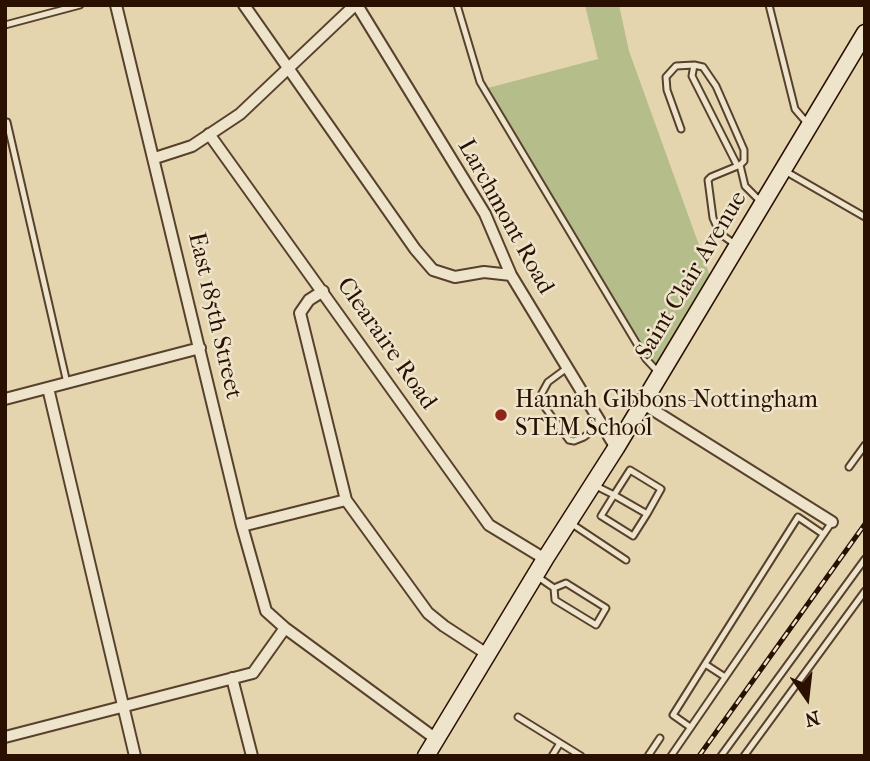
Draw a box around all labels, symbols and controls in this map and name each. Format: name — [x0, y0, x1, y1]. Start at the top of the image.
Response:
street label: Larchmont Road — [451, 135, 559, 299]
street label: Saint Clair Avenue — [630, 186, 754, 366]
street label: East 185th Street — [181, 230, 247, 402]
street label: Clearaire Road — [330, 272, 442, 416]
place label: Hannah Gibbons-Nottingham STEM School — [515, 387, 818, 443]
marker: Hannah Gibbons-Nottingham STEM School — [493, 407, 509, 423]
north arrow — [772, 663, 842, 733]
text: N — [802, 706, 822, 731]

